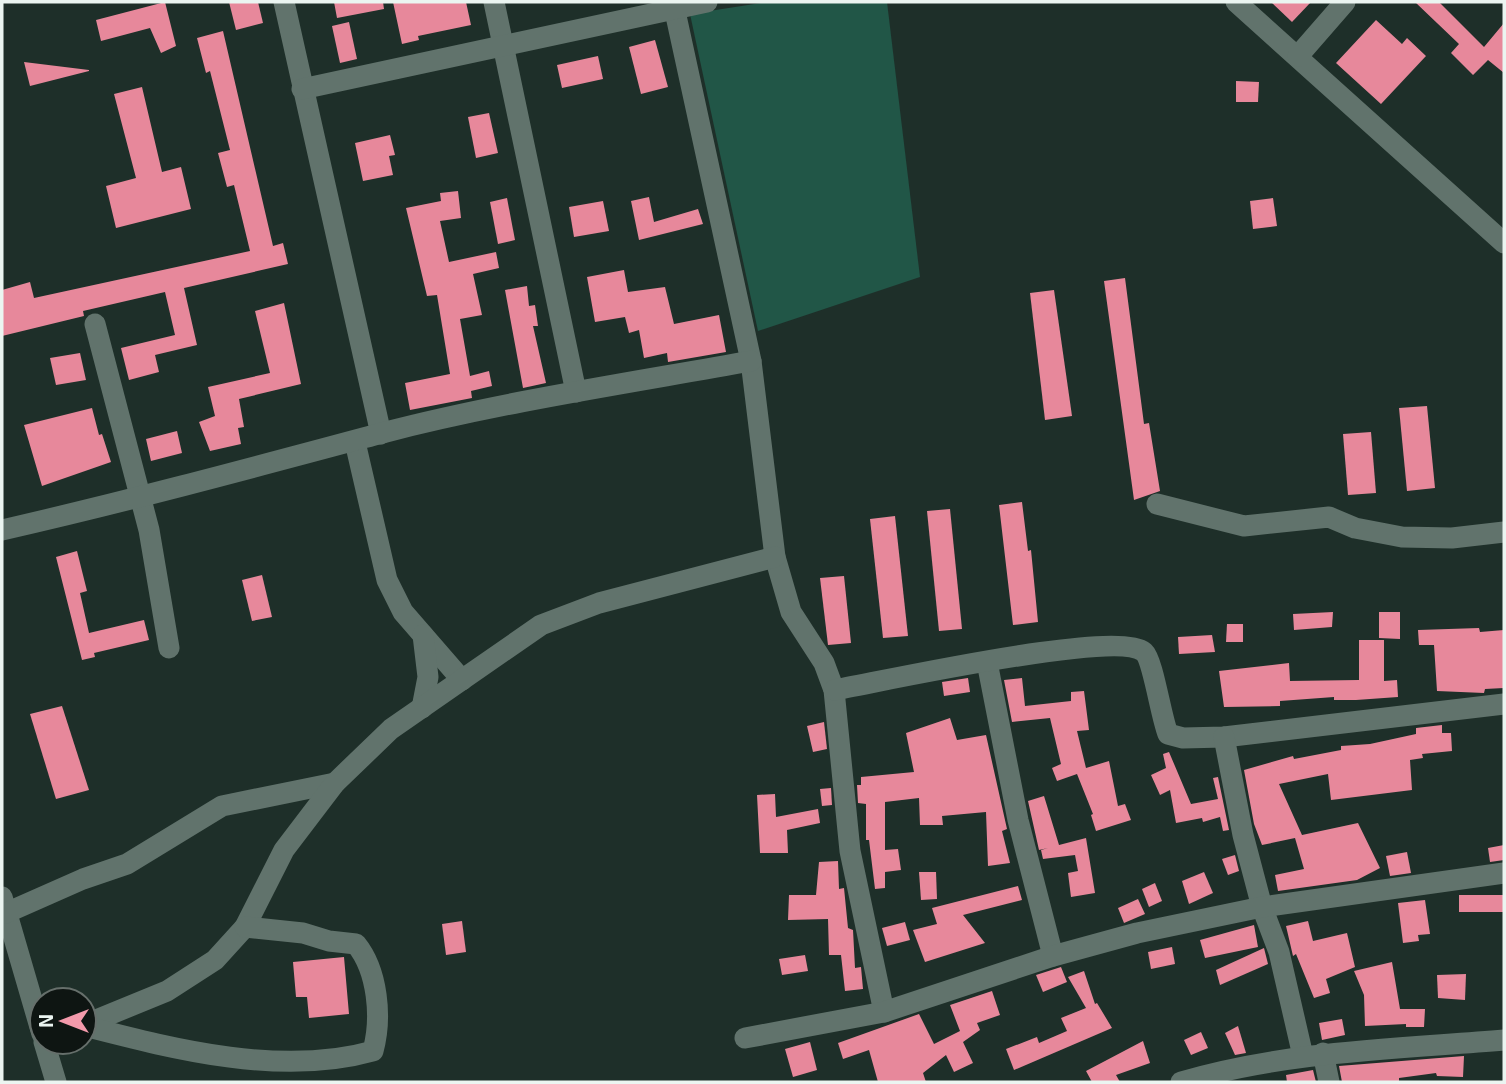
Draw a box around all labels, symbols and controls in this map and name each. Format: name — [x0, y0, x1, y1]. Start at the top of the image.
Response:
north arrow — [28, 986, 98, 1056]
text: N — [34, 1014, 57, 1028]

